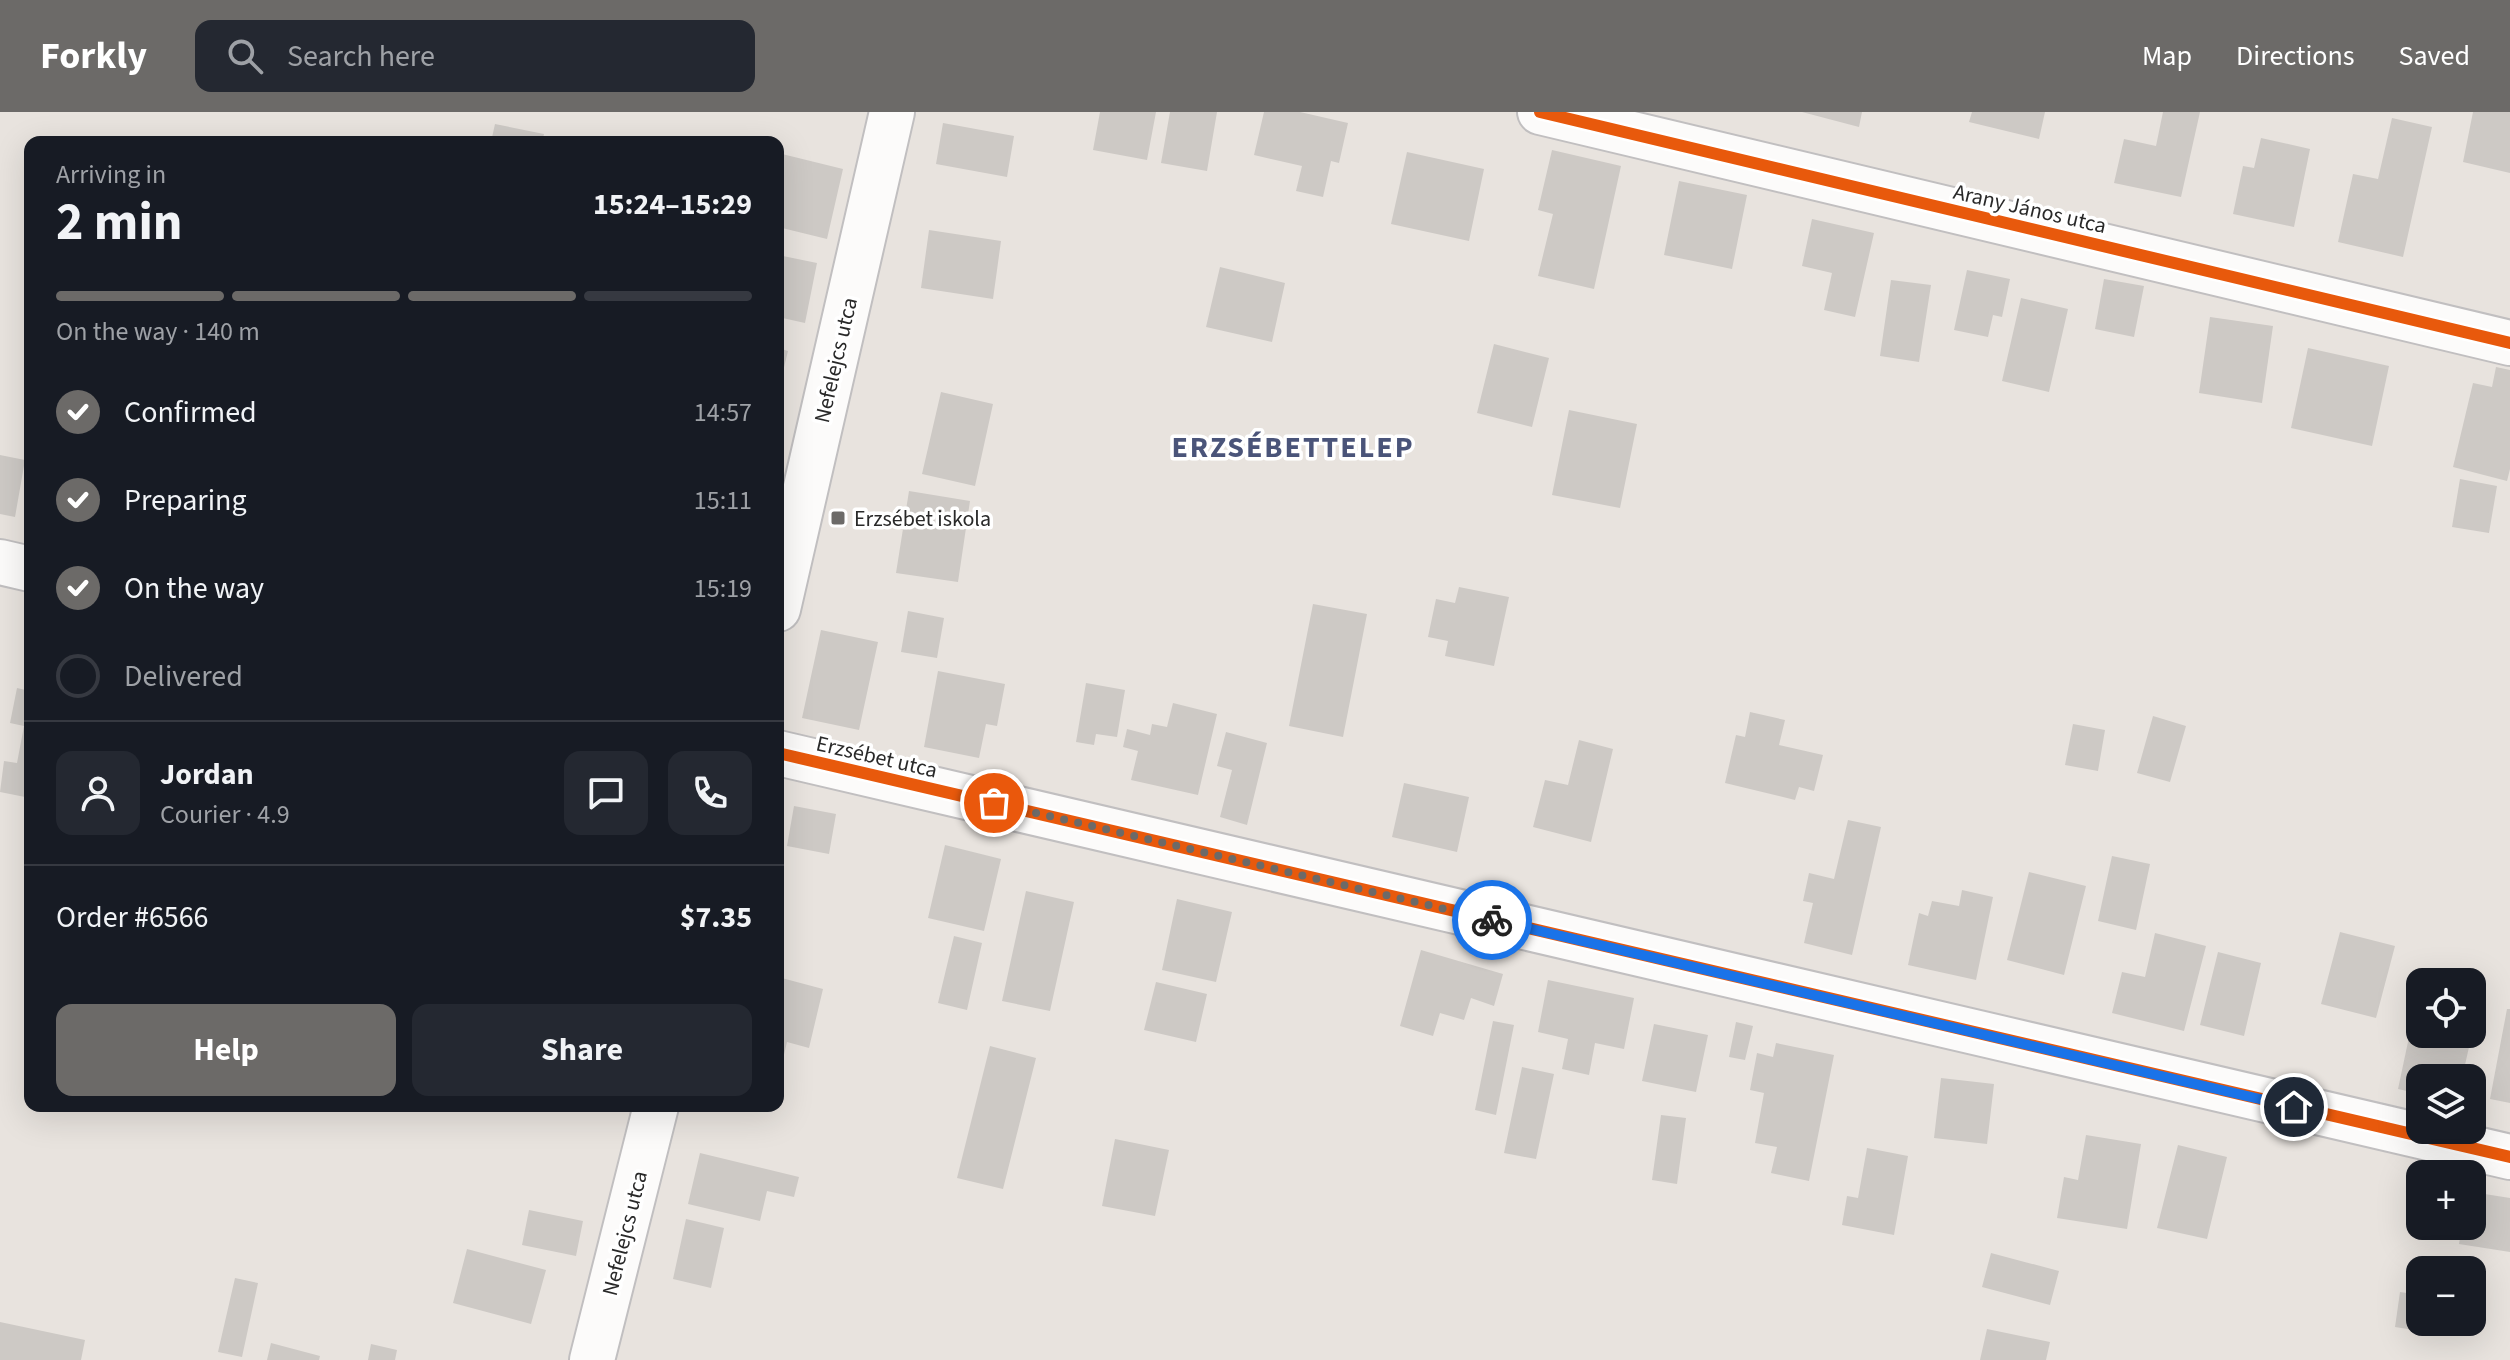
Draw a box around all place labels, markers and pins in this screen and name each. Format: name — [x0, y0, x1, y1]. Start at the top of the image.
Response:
place label: Erzsébet iskola — [854, 503, 991, 535]
marker: Erzsébet iskola — [829, 509, 847, 527]
pin — [960, 769, 1028, 837]
pin — [2260, 1073, 2328, 1141]

